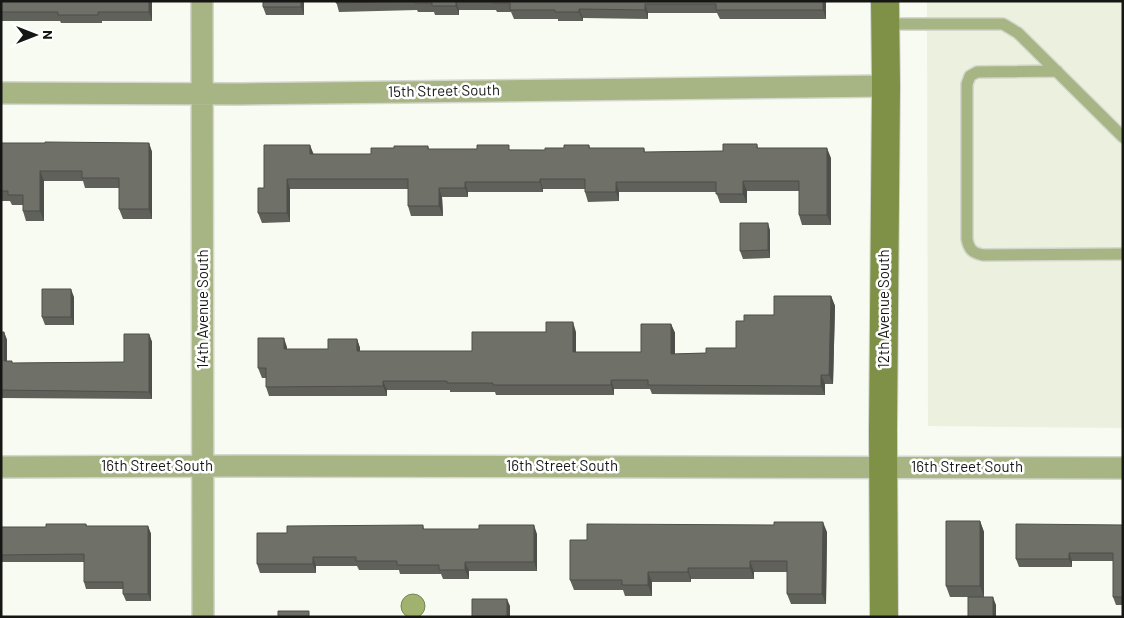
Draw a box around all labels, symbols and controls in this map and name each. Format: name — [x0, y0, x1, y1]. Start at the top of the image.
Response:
north arrow — [10, 10, 60, 60]
text: N — [40, 30, 57, 40]
street label: 15th Street South — [388, 80, 500, 100]
street label: 14th Avenue South — [193, 249, 211, 369]
street label: 12th Avenue South — [874, 249, 892, 369]
street label: 16th Street South — [101, 456, 213, 474]
street label: 16th Street South — [506, 456, 618, 474]
street label: 16th Street South — [911, 457, 1023, 475]

